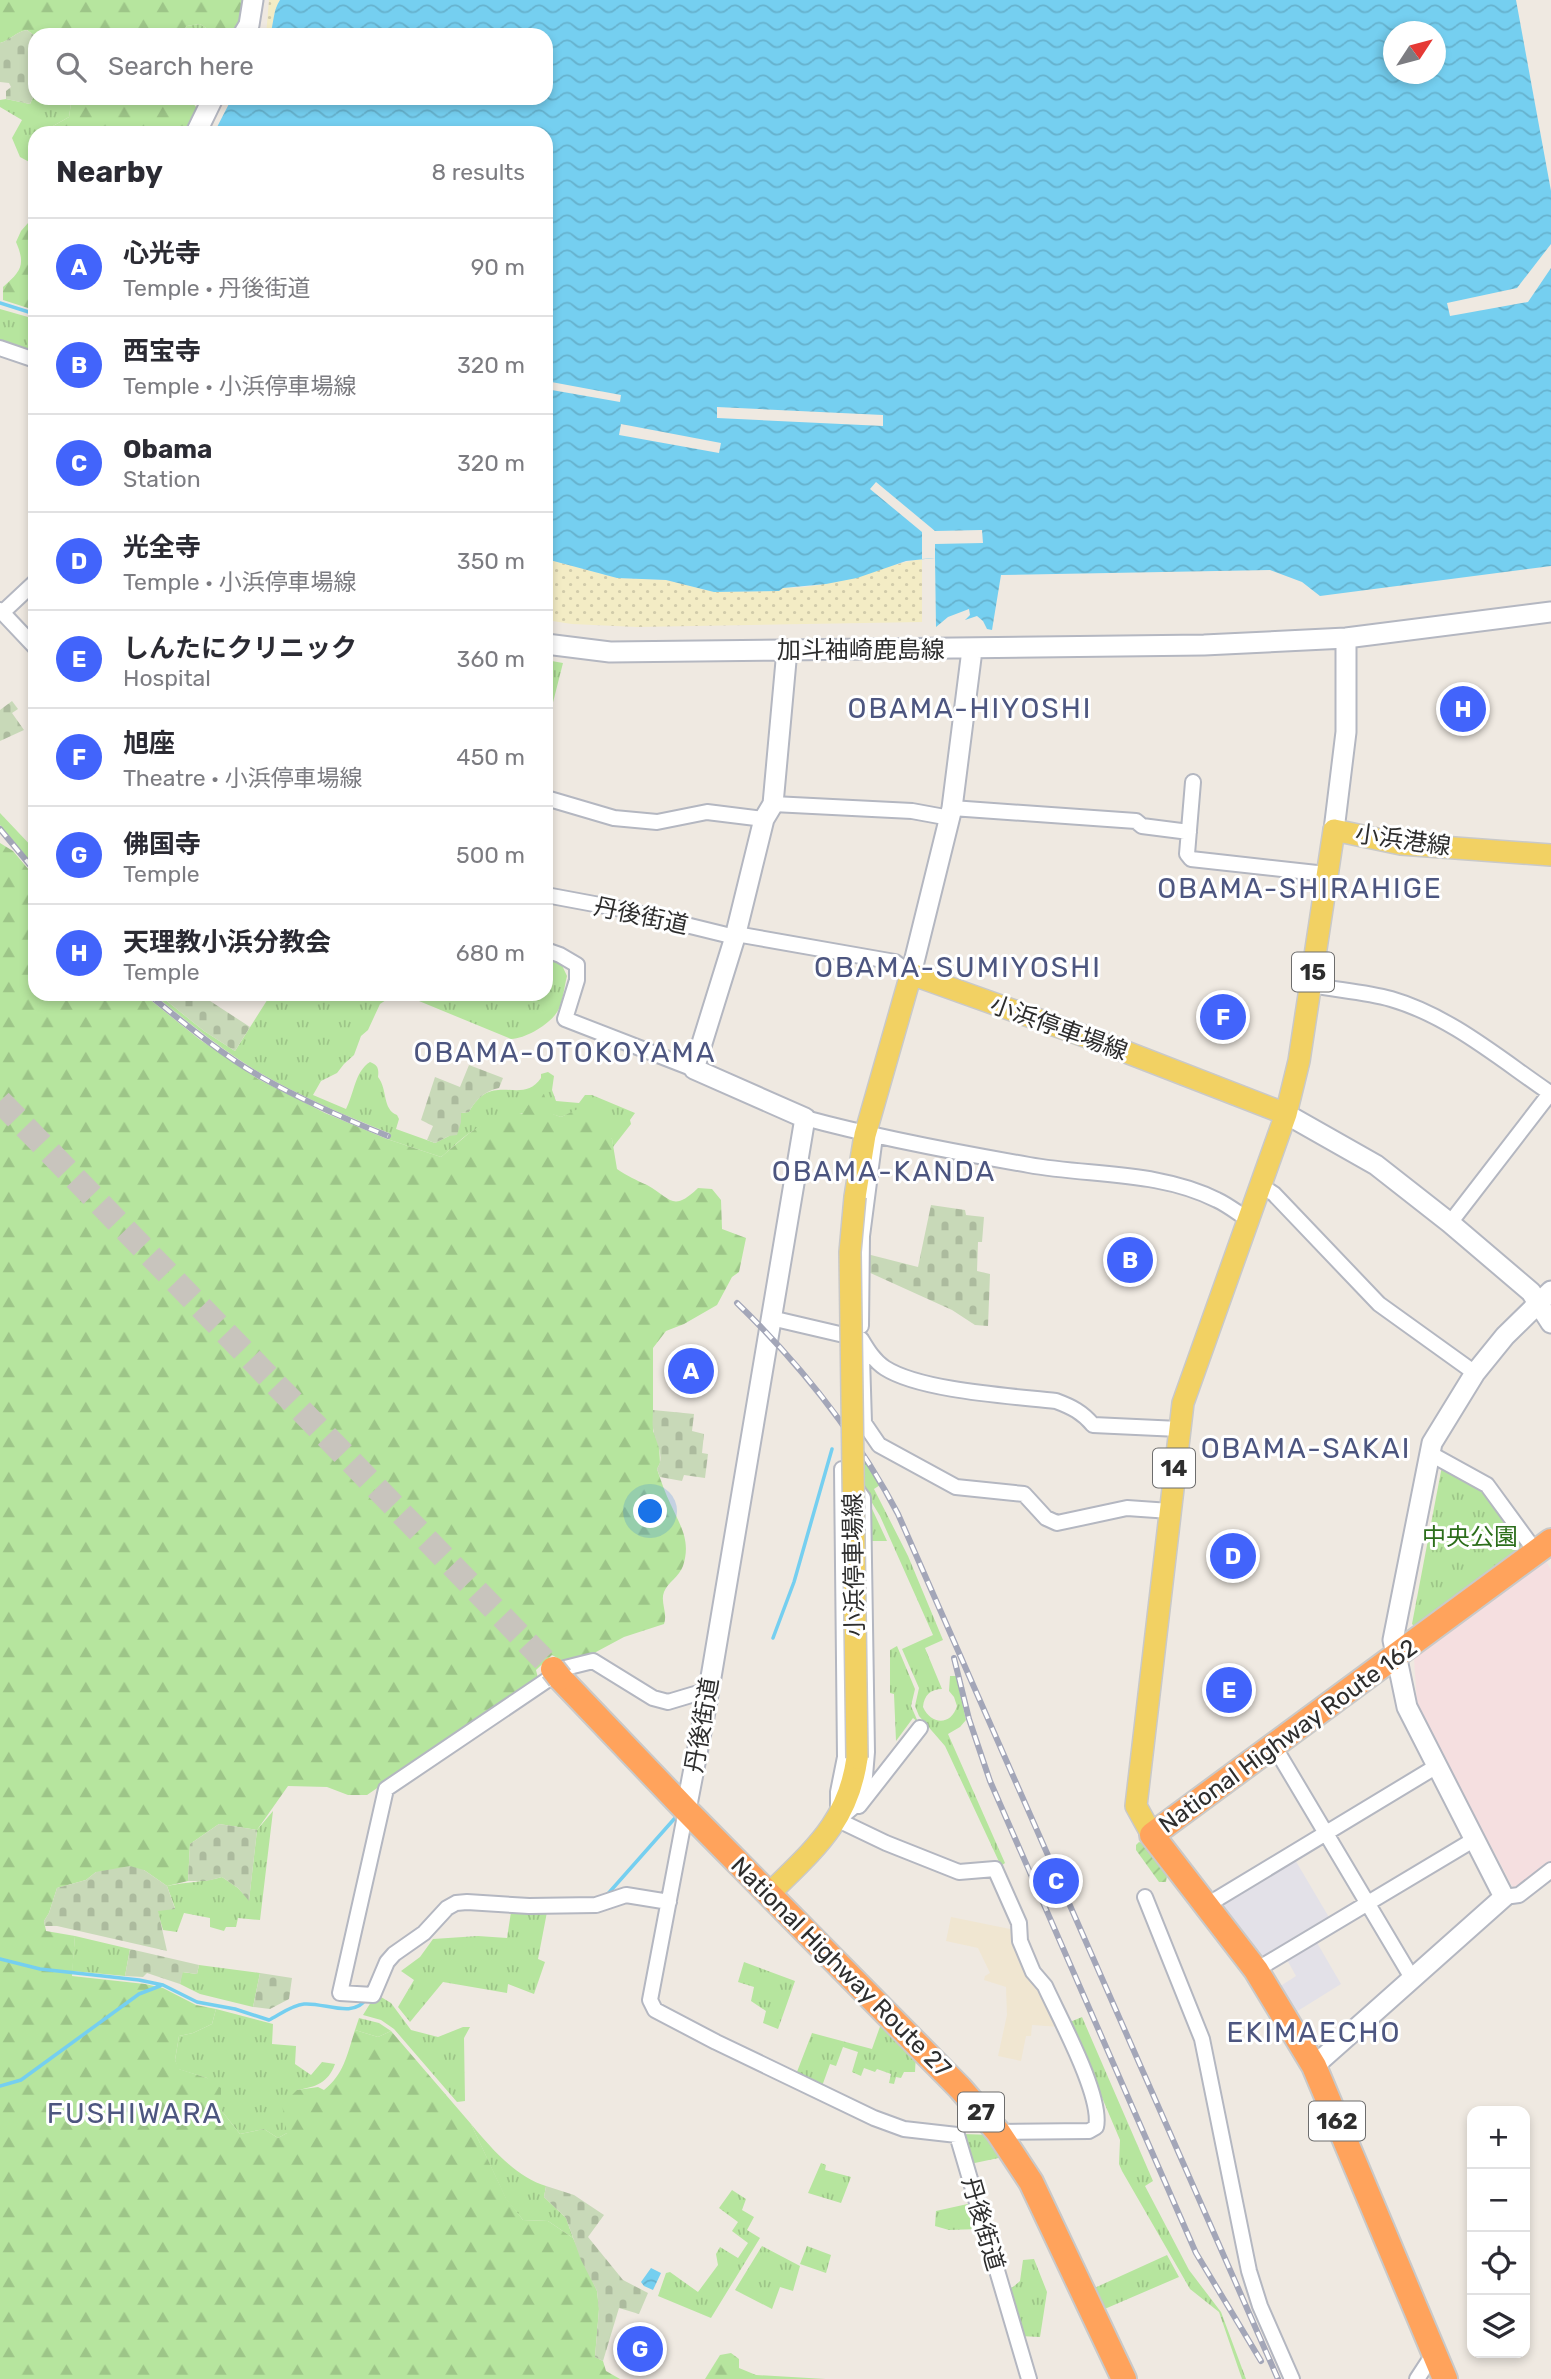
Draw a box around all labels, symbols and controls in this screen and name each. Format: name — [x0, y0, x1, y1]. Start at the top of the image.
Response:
north arrow — [1383, 21, 1446, 84]
search box — [28, 28, 553, 105]
icon: search — [52, 48, 90, 86]
text: Search here — [108, 51, 254, 82]
text: Nearby — [56, 154, 163, 190]
text: 8 results — [431, 158, 525, 186]
text: 心光寺 — [123, 238, 201, 269]
text: A — [71, 253, 87, 281]
text: 90 m — [471, 253, 525, 281]
text: Temple · 丹後街道 — [123, 274, 310, 302]
text: 西宝寺 — [123, 336, 201, 367]
text: B — [71, 351, 87, 379]
text: 320 m — [457, 351, 525, 379]
text: Temple · 小浜停車場線 — [123, 372, 356, 400]
text: Obama — [123, 434, 212, 465]
text: C — [71, 449, 87, 477]
text: 320 m — [457, 449, 525, 477]
text: Station — [123, 465, 201, 493]
text: 光全寺 — [123, 532, 201, 563]
text: D — [71, 547, 87, 575]
text: 350 m — [457, 547, 525, 575]
text: Temple · 小浜停車場線 — [123, 568, 356, 596]
text: しんたにクリニック — [123, 633, 357, 664]
street label: 加斗袖崎鹿島線 — [777, 636, 945, 664]
text: E — [72, 645, 86, 673]
text: 360 m — [457, 645, 525, 673]
text: Hospital — [123, 664, 211, 692]
pin: H — [1440, 683, 1486, 735]
district label: OBAMA-HIYOSHI — [848, 692, 1092, 725]
text: 旭座 — [123, 728, 175, 759]
text: F — [72, 743, 86, 771]
text: 450 m — [456, 743, 525, 771]
text: Theatre · 小浜停車場線 — [123, 764, 363, 792]
street label: 小浜港線 — [1354, 819, 1452, 861]
text: 佛国寺 — [123, 829, 201, 860]
text: G — [71, 841, 87, 869]
text: 500 m — [456, 841, 525, 869]
text: Temple — [123, 860, 200, 888]
district label: OBAMA-SHIRAHIGE — [1157, 872, 1443, 905]
street label: 丹後街道 — [591, 892, 691, 940]
text: 天理教小浜分教会 — [123, 927, 331, 958]
text: H — [70, 939, 88, 967]
text: 680 m — [456, 939, 525, 967]
district label: OBAMA-SUMIYOSHI — [814, 951, 1102, 984]
road number: 15 — [1292, 953, 1334, 992]
text: Temple — [123, 958, 200, 986]
street label: 小浜停車場線 — [987, 990, 1131, 1066]
pin: F — [1200, 991, 1246, 1043]
district label: OBAMA-OTOKOYAMA — [413, 1036, 717, 1069]
district label: OBAMA-KANDA — [772, 1155, 996, 1188]
pin: B — [1107, 1234, 1153, 1286]
pin: A — [668, 1345, 714, 1397]
district label: OBAMA-SAKAI — [1201, 1432, 1411, 1465]
road number: 14 — [1153, 1448, 1195, 1488]
street label: 小浜停車場線 — [839, 1493, 869, 1637]
your location — [633, 1494, 667, 1528]
park label: 中央公園 — [1422, 1523, 1518, 1551]
pin: D — [1210, 1530, 1256, 1582]
street label: National Highway Route 162 — [1154, 1633, 1422, 1839]
pin: E — [1206, 1664, 1252, 1716]
street label: 丹後街道 — [680, 1675, 724, 1775]
street label: National Highway Route 27 — [725, 1851, 957, 2083]
pin: C — [1033, 1855, 1079, 1907]
district label: EKIMAECHO — [1227, 2016, 1401, 2049]
road number: 27 — [958, 2092, 1004, 2132]
district label: FUSHIWARA — [47, 2097, 223, 2130]
road number: 162 — [1309, 2102, 1365, 2140]
map controls — [1467, 2106, 1530, 2358]
button: + — [1467, 2106, 1530, 2169]
button: − — [1467, 2169, 1530, 2232]
street label: 丹後街道 — [956, 2174, 1010, 2274]
button: locate — [1467, 2232, 1530, 2295]
button: layers — [1467, 2295, 1530, 2358]
pin: G — [617, 2323, 663, 2375]

